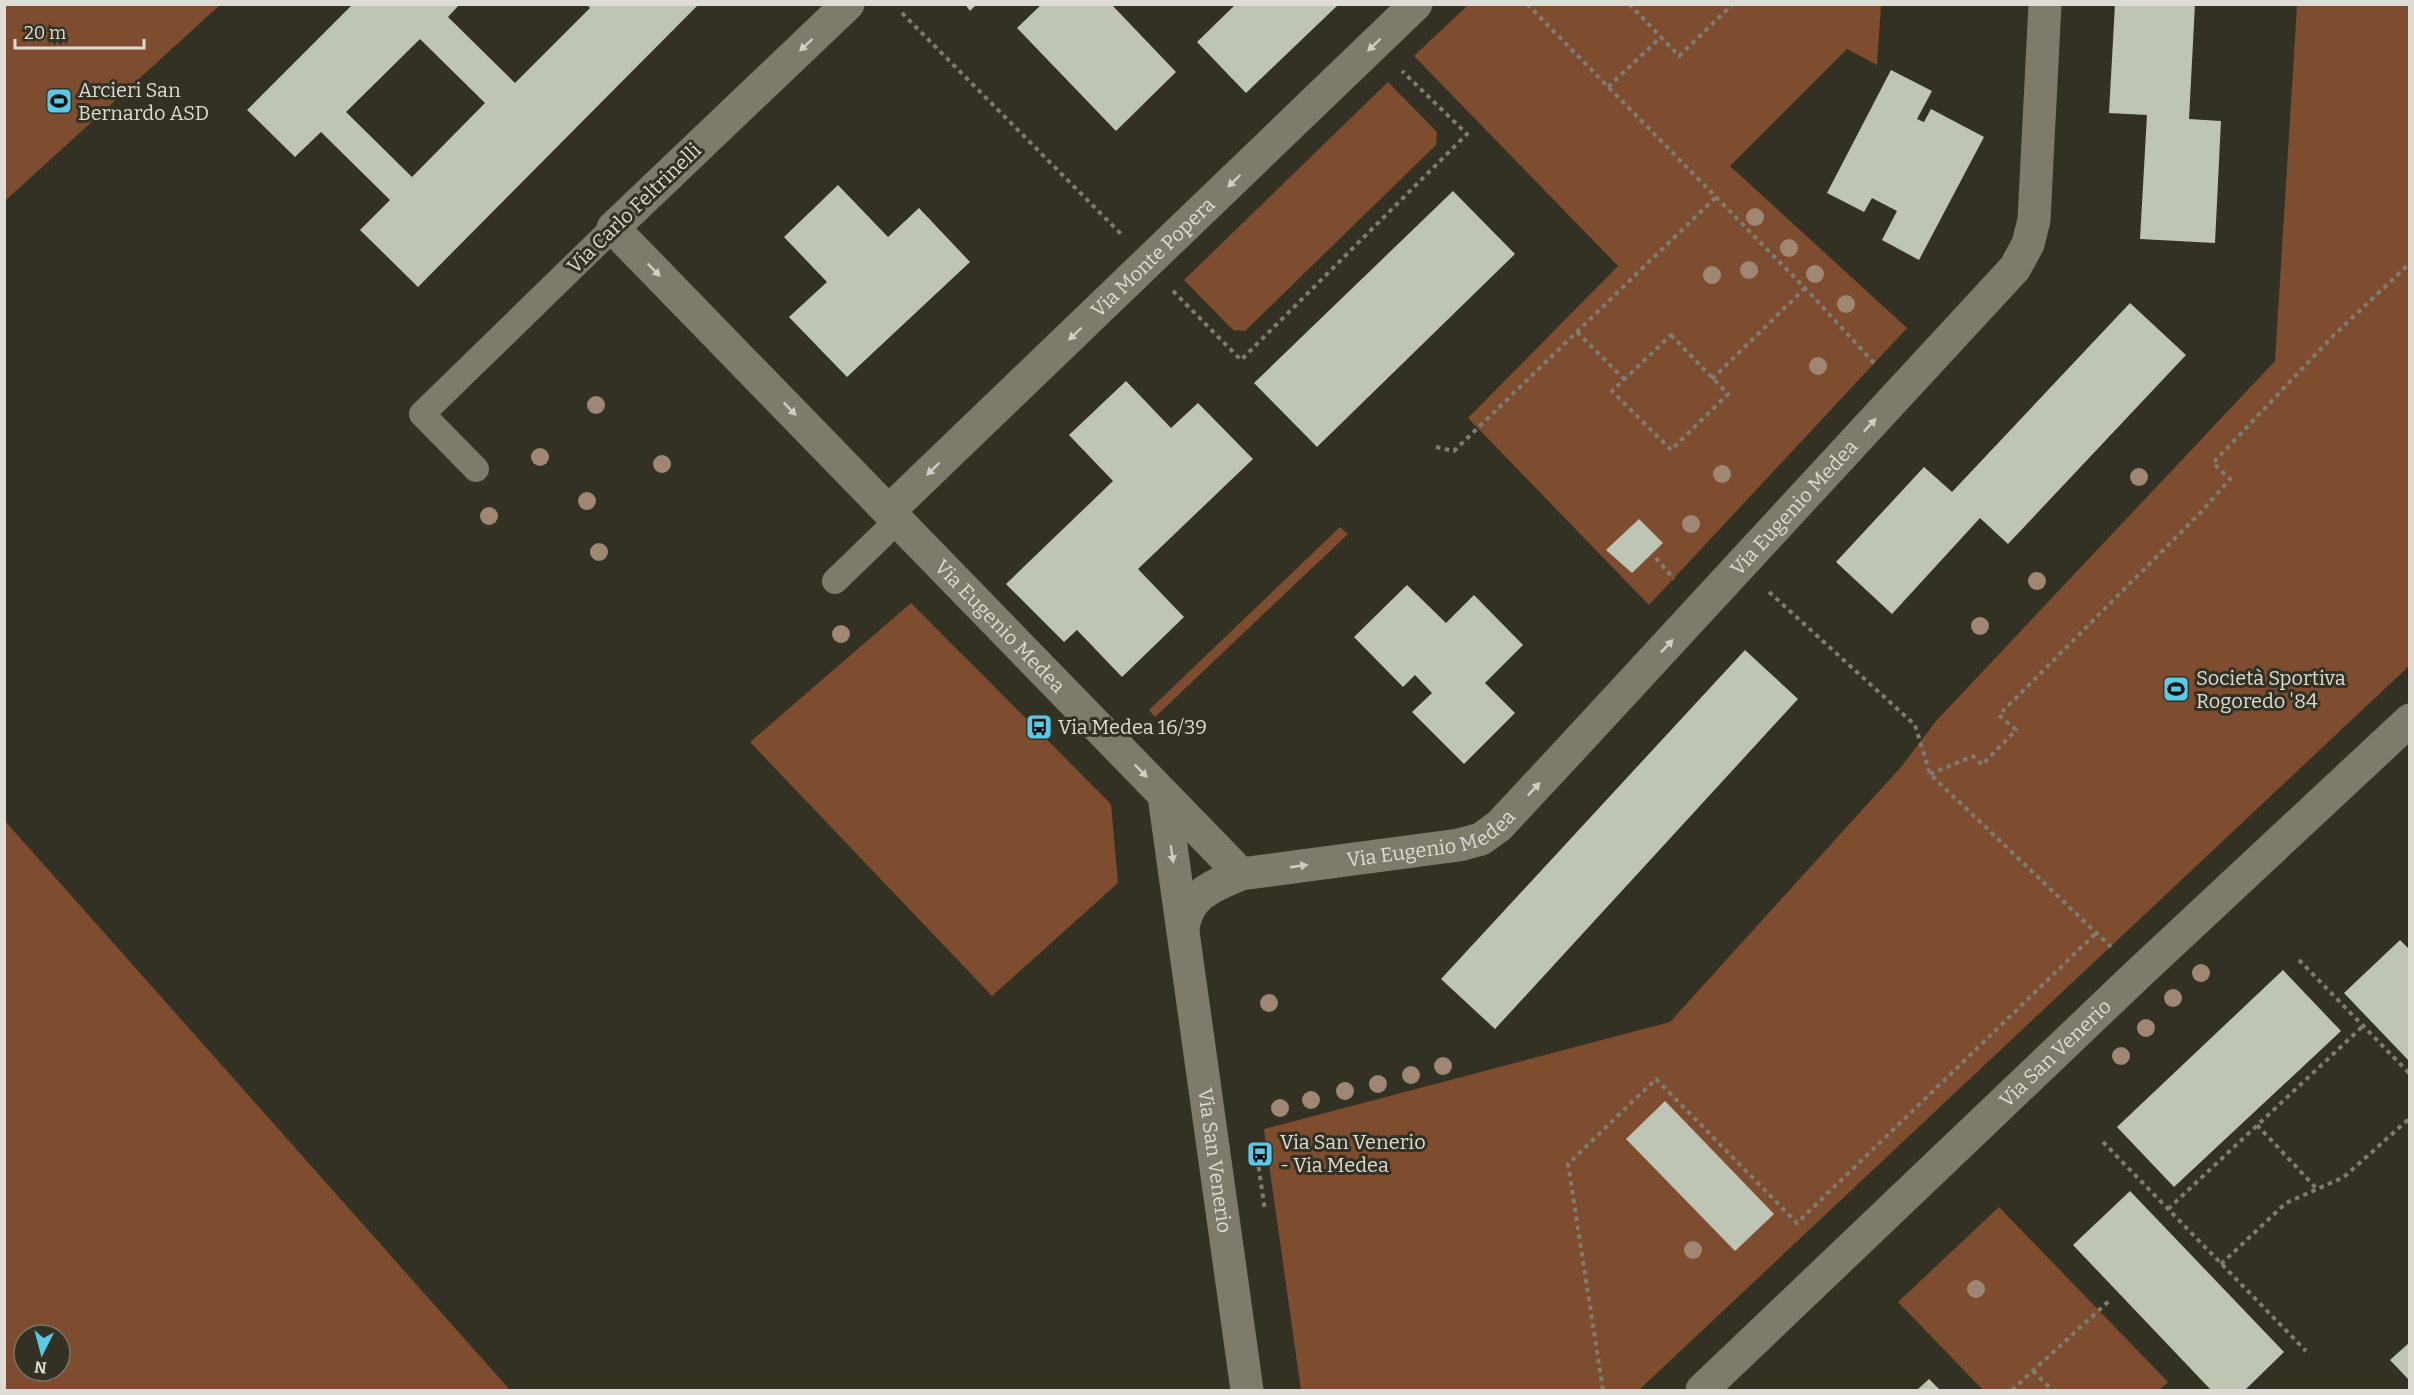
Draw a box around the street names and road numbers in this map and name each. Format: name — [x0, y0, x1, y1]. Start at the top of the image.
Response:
street label: Via Carlo Feltrinelli — [562, 138, 706, 278]
street label: Via Monte Popera — [1086, 192, 1220, 322]
street label: Via Eugenio Medea — [1725, 434, 1863, 580]
street label: Via Eugenio Medea — [930, 555, 1070, 698]
street label: Via Eugenio Medea — [1345, 804, 1520, 872]
street label: Via San Venerio — [1994, 994, 2116, 1112]
street label: Via San Venerio — [1193, 1087, 1237, 1234]

